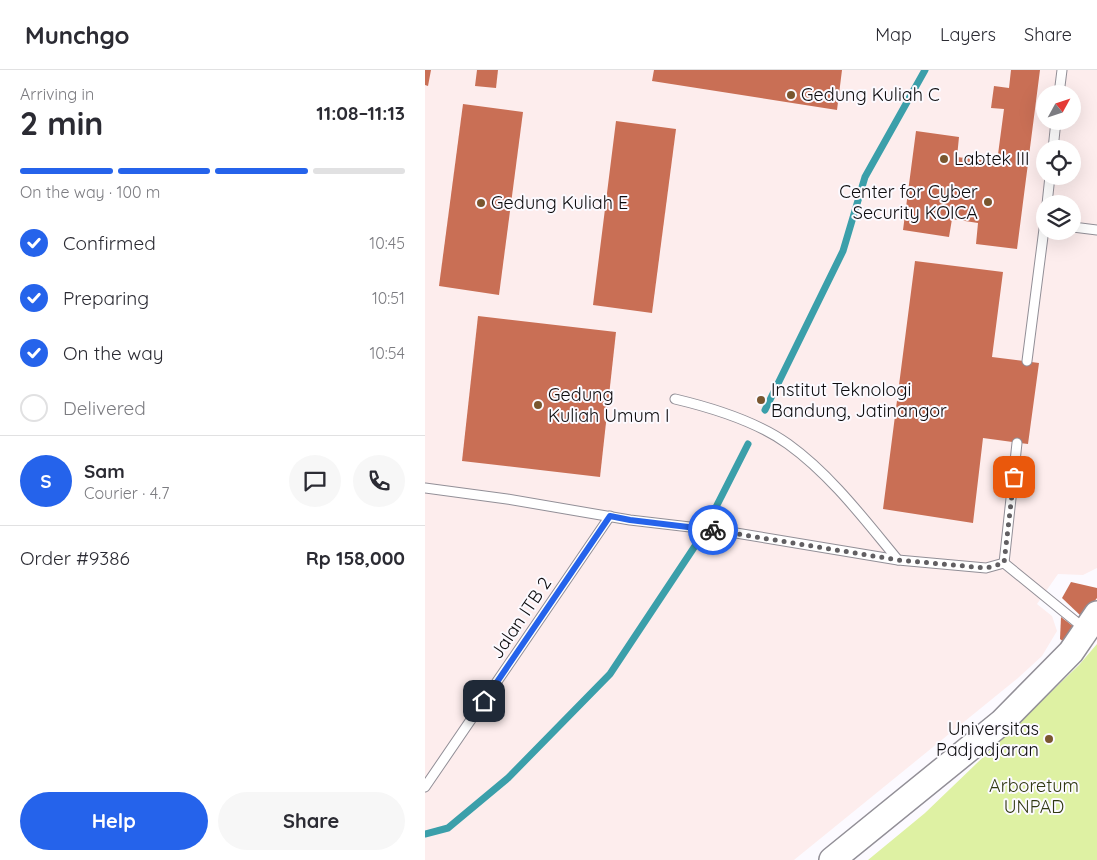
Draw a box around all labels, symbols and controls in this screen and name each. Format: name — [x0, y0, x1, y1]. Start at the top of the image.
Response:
text: Munchgo — [25, 20, 129, 50]
text: Map — [875, 23, 912, 46]
text: Layers — [940, 23, 996, 46]
text: Share — [1024, 23, 1072, 46]
place label: Gedung Kuliah C — [801, 83, 940, 106]
text: Arriving in — [20, 84, 94, 104]
north arrow — [1036, 85, 1081, 130]
map controls — [1036, 85, 1081, 240]
marker: Gedung Kuliah C — [785, 89, 797, 101]
text: 11:08–11:13 — [316, 101, 405, 125]
text: 2 min — [20, 103, 103, 143]
button: locate — [1036, 140, 1081, 185]
place label: Labtek III — [954, 147, 1030, 170]
marker: Labtek III — [938, 153, 950, 165]
place label: Center for Cyber Security KOICA — [839, 180, 978, 224]
text: On the way · 100 m — [20, 182, 160, 202]
place label: Gedung Kuliah E — [491, 191, 628, 214]
button: layers — [1036, 195, 1081, 240]
marker: Center for Cyber Security KOICA — [982, 196, 994, 208]
marker: Gedung Kuliah E — [475, 197, 487, 209]
icon: check — [20, 229, 48, 257]
text: Confirmed — [63, 231, 156, 255]
text: 10:45 — [369, 233, 405, 253]
icon: check — [20, 284, 48, 312]
text: Preparing — [63, 286, 149, 310]
text: 10:51 — [372, 288, 405, 308]
icon: check — [20, 339, 48, 367]
text: On the way — [63, 341, 164, 365]
text: 10:54 — [369, 343, 405, 363]
place label: Institut Teknologi Bandung, Jatinangor — [771, 378, 947, 422]
place label: Gedung Kuliah Umum I — [548, 383, 670, 427]
marker: Institut Teknologi Bandung, Jatinangor — [755, 394, 767, 406]
text: Delivered — [63, 396, 146, 420]
marker: Gedung Kuliah Umum I — [532, 399, 544, 411]
button: chat — [289, 455, 341, 507]
button: phone — [353, 455, 405, 507]
pin — [993, 456, 1035, 498]
text: Sam — [84, 459, 125, 483]
icon: bag — [1000, 463, 1028, 491]
text: S — [40, 469, 52, 493]
text: Courier · 4.7 — [84, 483, 169, 503]
courier — [688, 505, 738, 555]
icon: bike — [699, 516, 727, 544]
text: Order #9386 — [20, 546, 130, 570]
text: Rp 158,000 — [306, 546, 405, 570]
street label: Jalan ITB 2 — [485, 572, 556, 663]
pin — [463, 680, 505, 722]
icon: home — [470, 687, 498, 715]
place label: Universitas Padjadjaran — [936, 717, 1039, 761]
marker: Universitas Padjadjaran — [1043, 733, 1055, 745]
park label: Arboretum UNPAD — [989, 774, 1079, 818]
button: Help — [20, 792, 208, 850]
button: Share — [218, 792, 405, 850]

